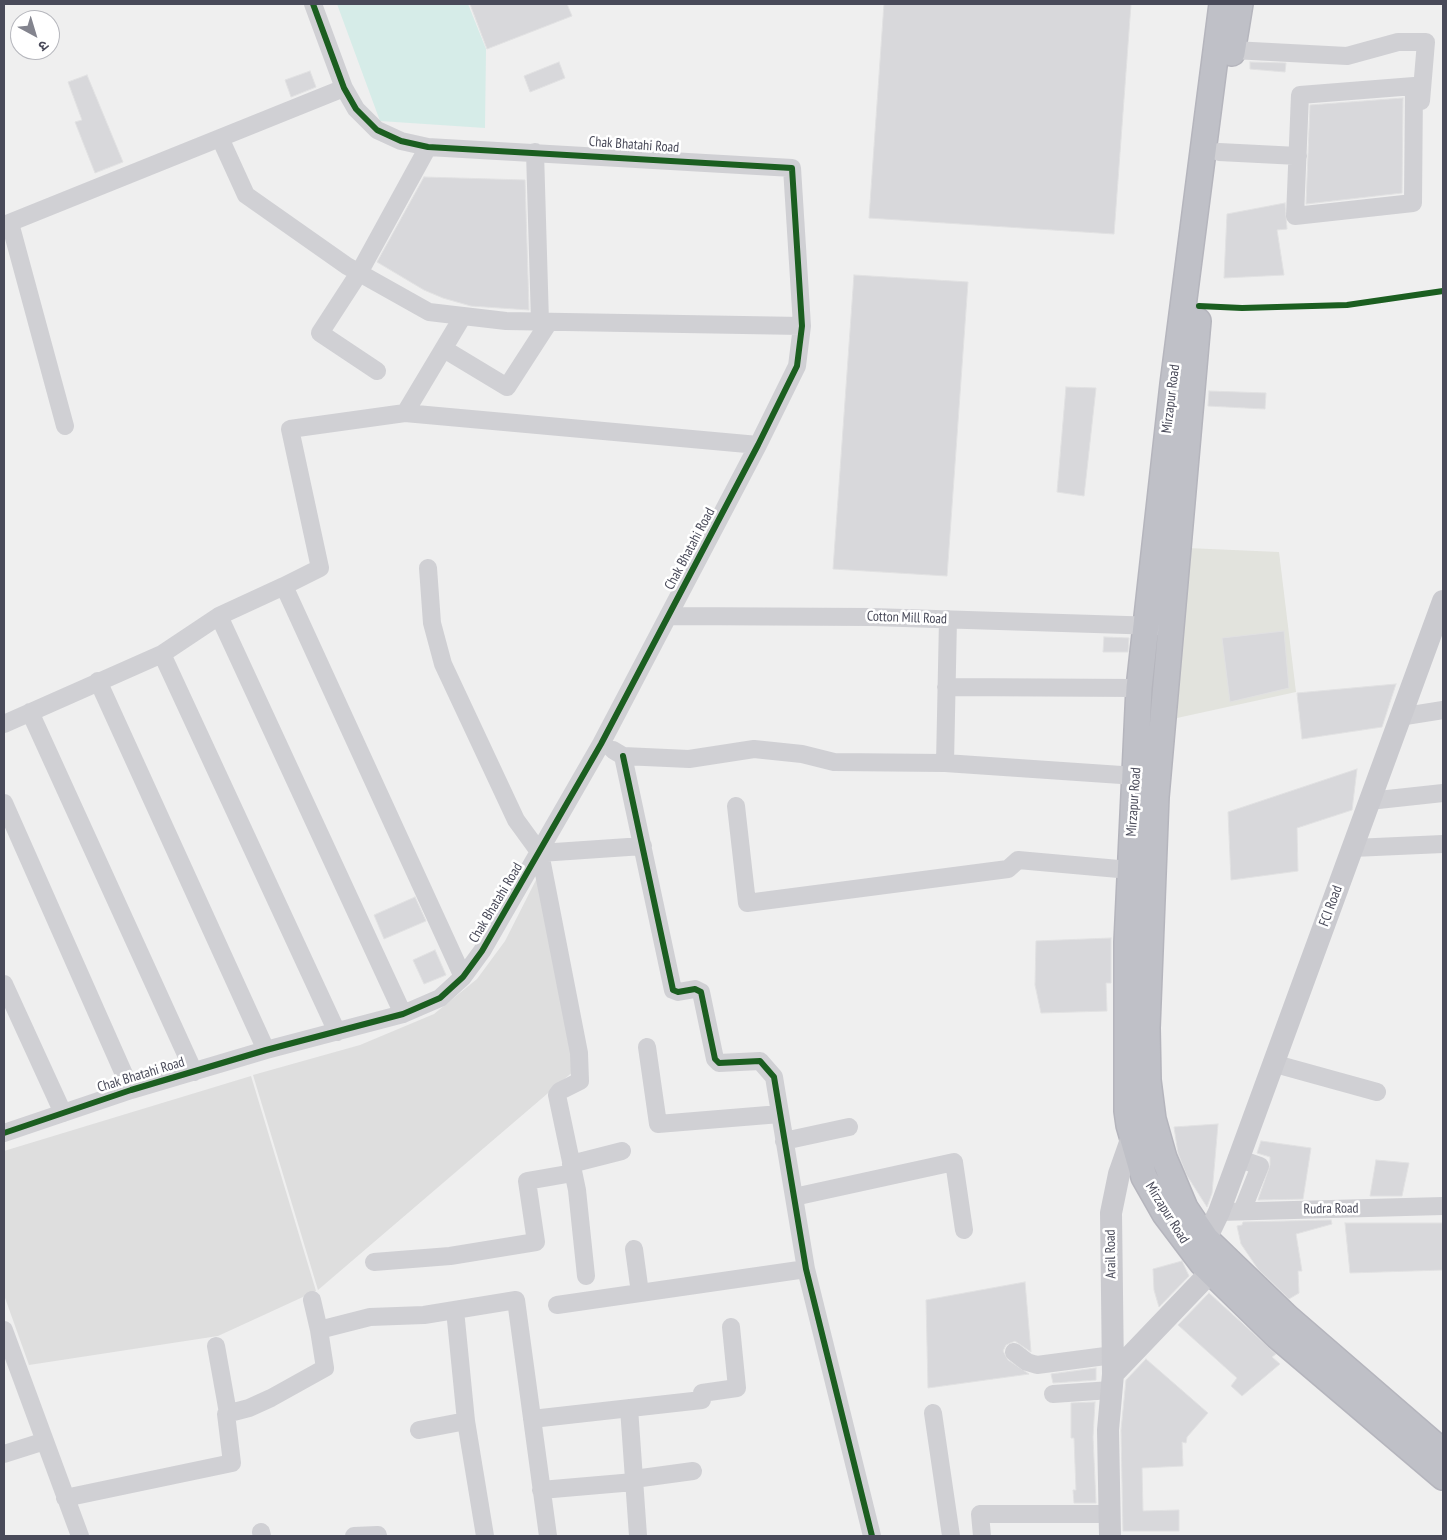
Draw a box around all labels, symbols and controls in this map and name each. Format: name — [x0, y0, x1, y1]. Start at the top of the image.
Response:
north arrow — [10, 10, 60, 60]
text: उ — [35, 36, 53, 55]
street label: Chak Bhatahi Road — [588, 133, 680, 157]
street label: Mirzapur Road — [1158, 364, 1184, 434]
street label: Chak Bhatahi Road — [661, 505, 719, 593]
street label: Cotton Mill Road — [867, 608, 947, 628]
street label: Mirzapur Road — [1123, 767, 1145, 837]
street label: Chak Bhatahi Road — [466, 860, 526, 946]
street label: FCI Road — [1316, 883, 1346, 929]
street label: Chak Bhatahi Road — [95, 1054, 187, 1096]
street label: Mirzapur Road — [1142, 1179, 1192, 1247]
street label: Rudra Road — [1303, 1200, 1359, 1218]
street label: Arail Road — [1102, 1229, 1120, 1279]

